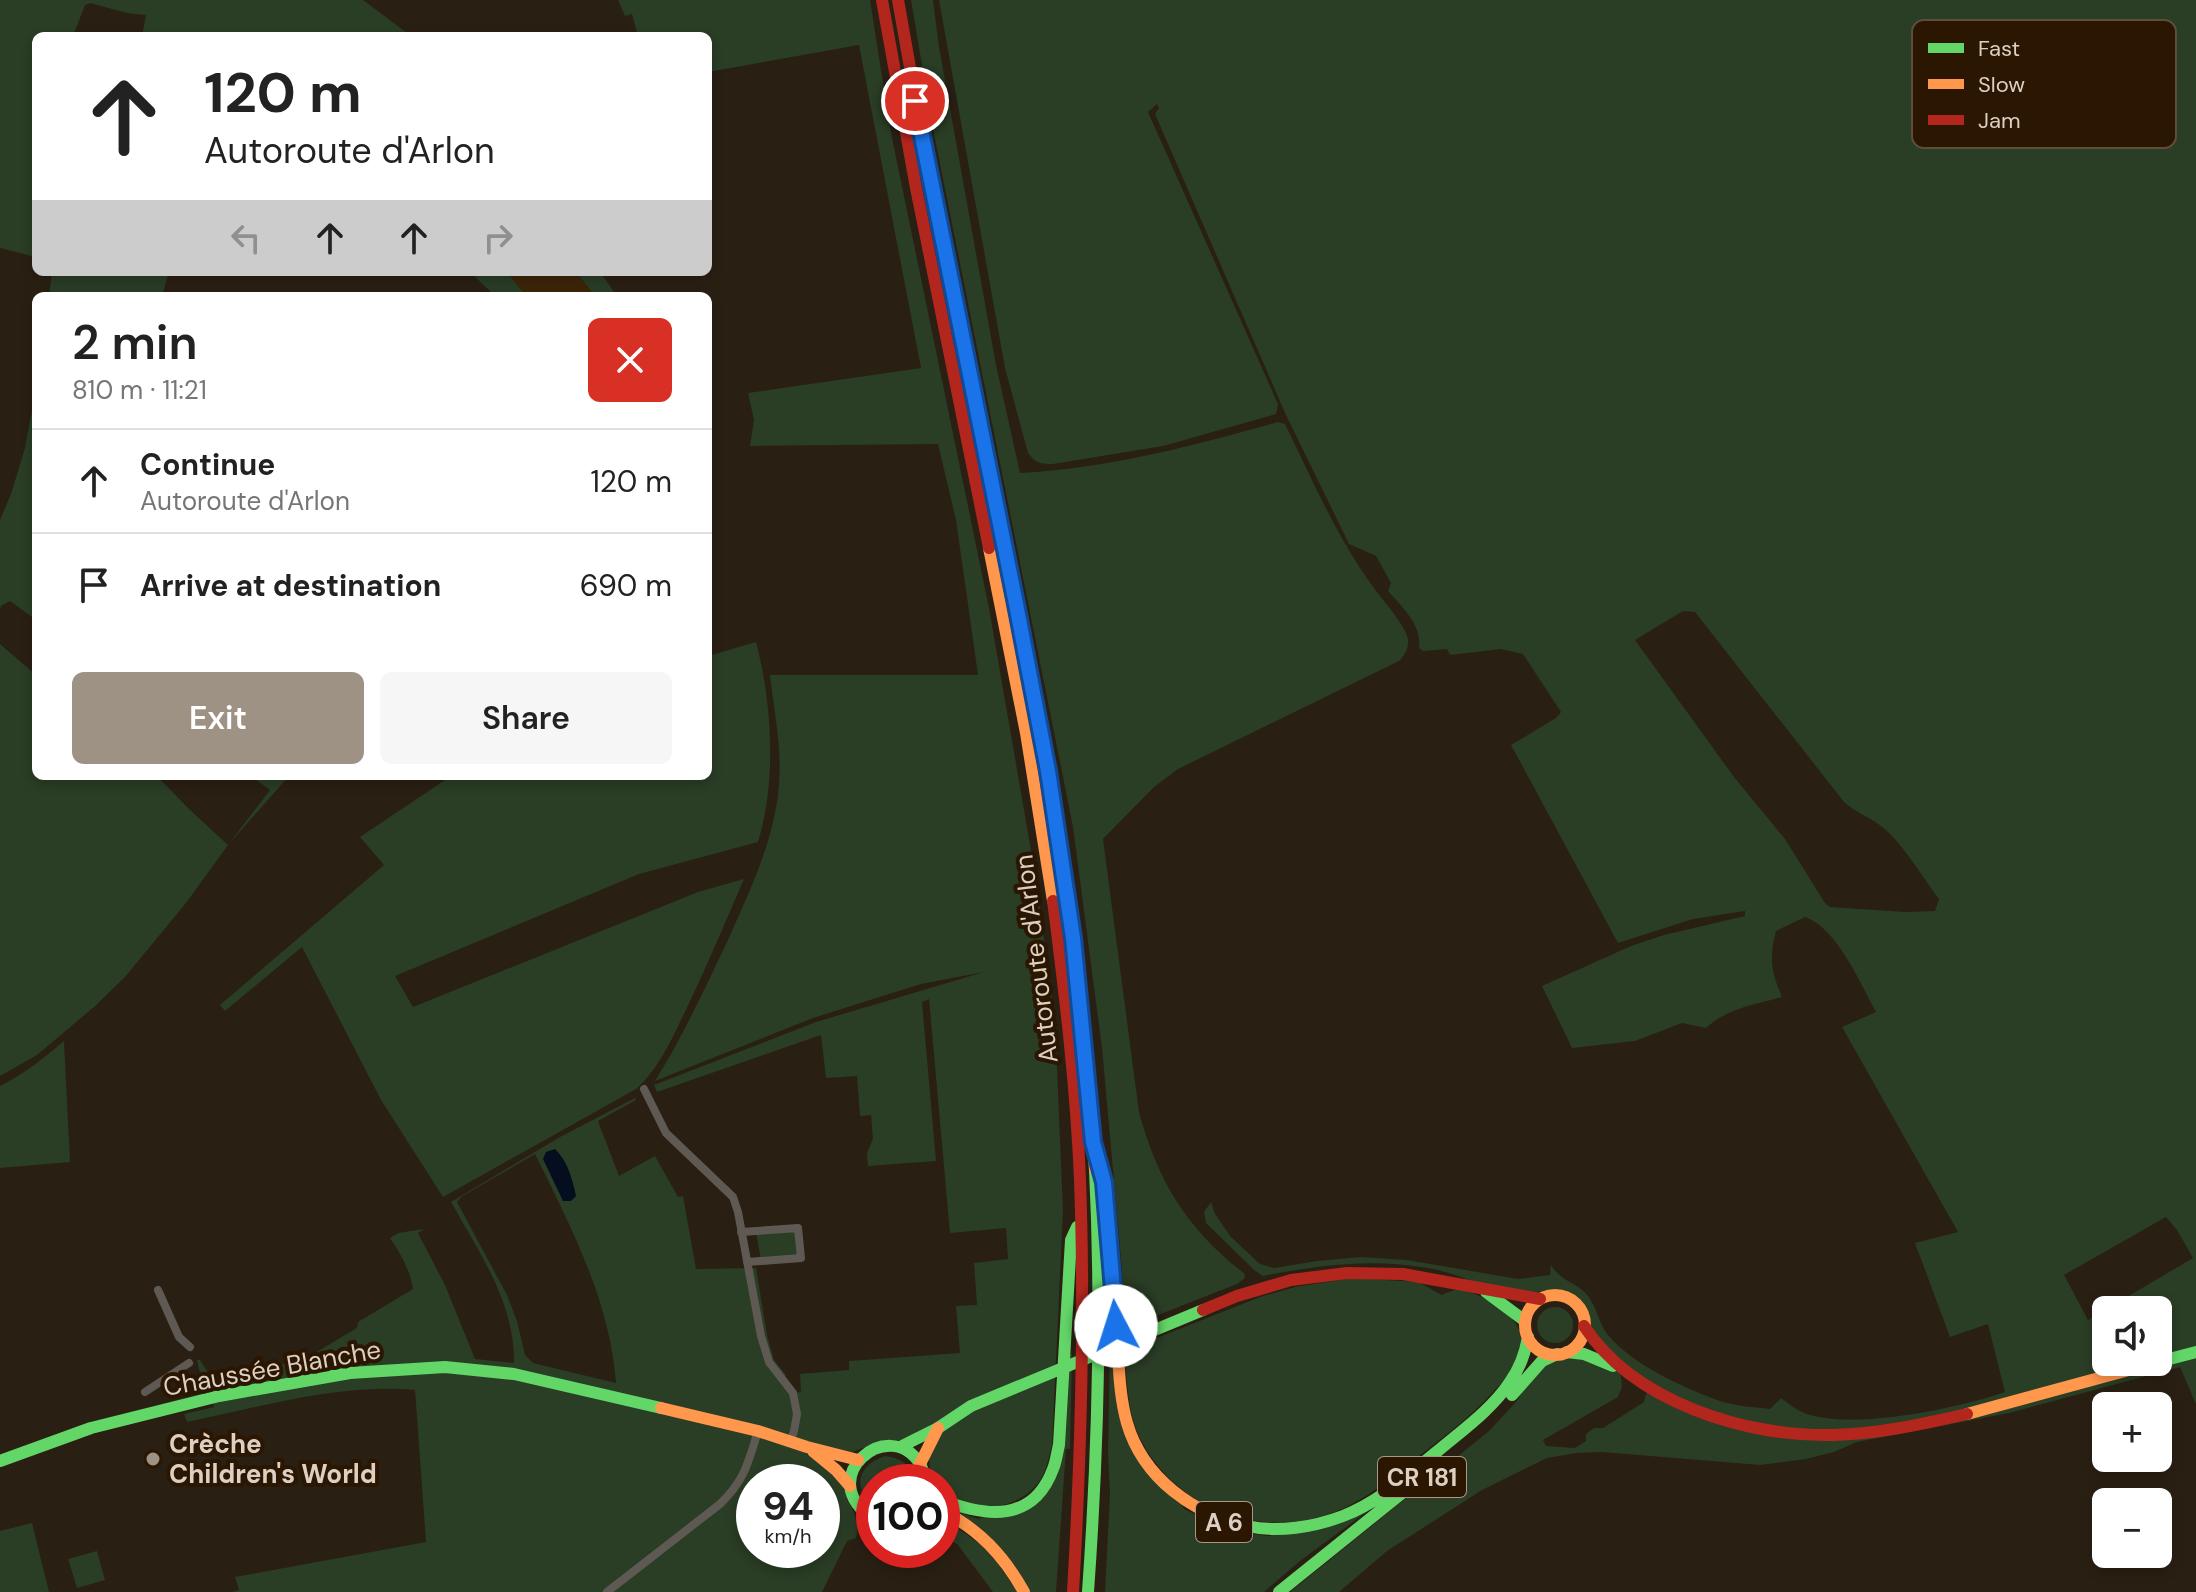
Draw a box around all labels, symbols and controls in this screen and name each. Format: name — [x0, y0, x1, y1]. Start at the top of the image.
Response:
legend — [1912, 20, 2176, 148]
text: Fast — [1978, 34, 2020, 63]
text: 120 m — [204, 56, 362, 129]
icon: ahead — [72, 64, 176, 168]
pin — [881, 67, 949, 135]
text: Slow — [1978, 70, 2025, 99]
icon: arrive — [893, 79, 937, 123]
text: Jam — [1978, 106, 2021, 135]
text: Autoroute d'Arlon — [204, 127, 495, 174]
icon: left — [224, 216, 268, 260]
icon: ahead — [308, 216, 352, 260]
icon: ahead — [392, 216, 436, 260]
icon: right — [476, 216, 520, 260]
text: 2 min — [72, 311, 198, 374]
button: close — [588, 318, 672, 402]
text: 810 m · 11:21 — [72, 373, 207, 407]
text: Continue — [140, 445, 275, 484]
icon: ahead — [72, 459, 116, 503]
text: 120 m — [590, 462, 672, 501]
text: Autoroute d'Arlon — [140, 484, 350, 518]
icon: arrive — [72, 563, 116, 607]
text: Arrive at destination — [140, 566, 441, 605]
text: 690 m — [580, 566, 672, 605]
button: Exit — [72, 672, 364, 764]
button: Share — [380, 672, 672, 764]
street label: Autoroute d'Arlon — [1006, 853, 1066, 1065]
position arrow — [1074, 1284, 1158, 1368]
map controls — [2092, 1296, 2172, 1568]
button: sound — [2092, 1296, 2172, 1376]
street label: Chaussée Blanche — [161, 1332, 383, 1404]
button: + — [2092, 1392, 2172, 1472]
place label: Crèche Children's World — [169, 1427, 377, 1491]
marker: Crèche Children's World — [144, 1450, 162, 1468]
road number: CR 181 — [1378, 1457, 1466, 1497]
speed limit sign: 100 — [856, 1464, 960, 1568]
text: 94 — [762, 1480, 814, 1532]
button: − — [2092, 1488, 2172, 1568]
road number: A 6 — [1196, 1502, 1252, 1542]
text: km/h — [764, 1523, 812, 1549]

